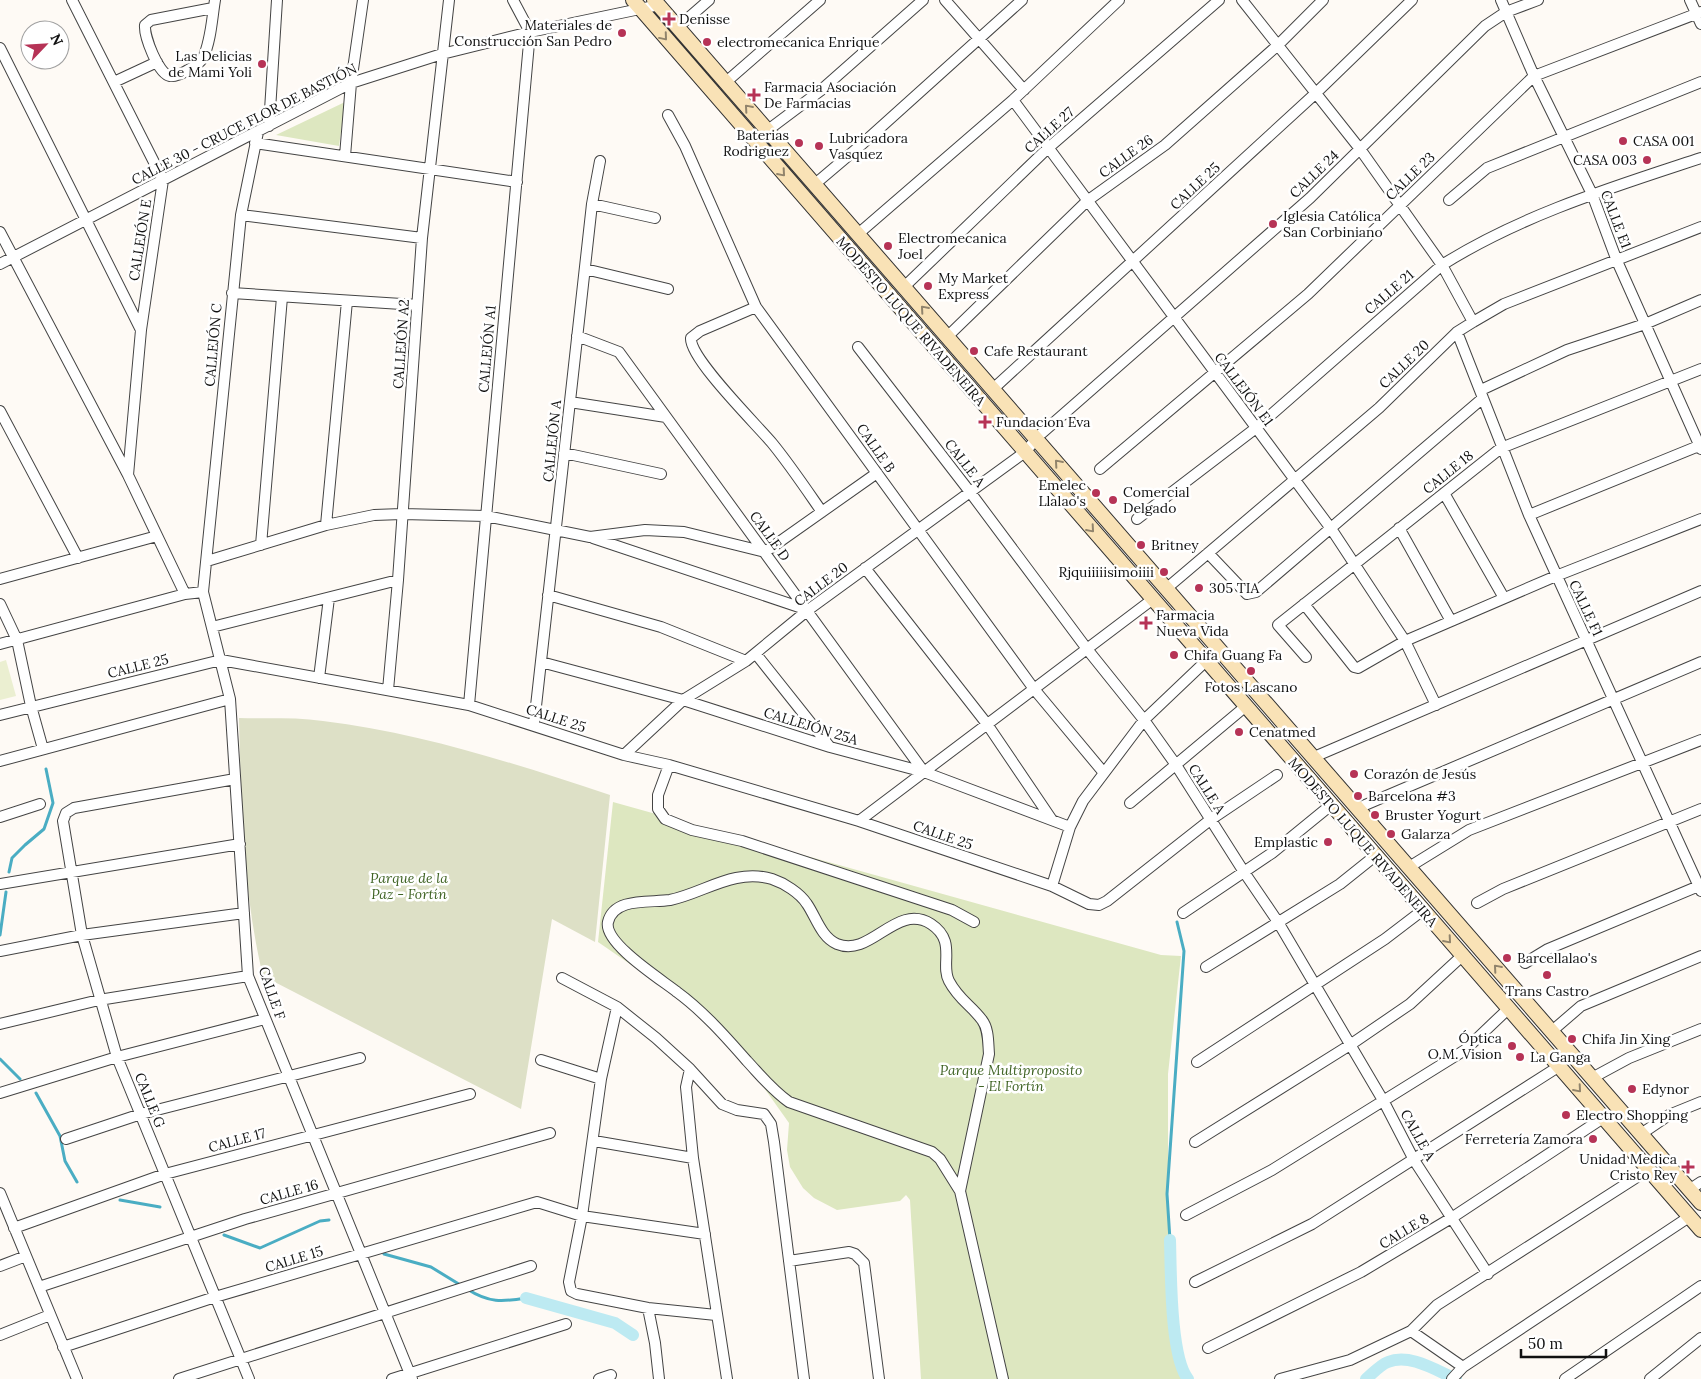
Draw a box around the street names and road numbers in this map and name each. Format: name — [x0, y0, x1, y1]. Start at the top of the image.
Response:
street label: CALLE 30 - CRUCE FLOR DE BASTIÓN — [128, 59, 360, 189]
street label: CALLE 27 — [1020, 103, 1078, 157]
street label: CALLE 26 — [1095, 130, 1157, 182]
street label: CALLE 24 — [1286, 146, 1343, 202]
street label: CALLE 23 — [1381, 148, 1439, 204]
street label: CALLE 25 — [1166, 158, 1224, 214]
street label: CALLE E1 — [1597, 187, 1635, 251]
street label: CALLEJÓN E — [125, 198, 155, 282]
street label: MODESTO LUQUE RIVADENEIRA — [832, 232, 990, 410]
street label: CALLE 21 — [1361, 266, 1417, 318]
street label: CALLEJÓN A2 — [389, 298, 413, 390]
street label: CALLEJÓN C — [200, 302, 226, 387]
street label: CALLEJÓN A1 — [474, 305, 500, 393]
street label: CALLE 20 — [1375, 336, 1433, 392]
street label: CALLEJÓN E1 — [1210, 349, 1278, 429]
street label: CALLEJÓN A — [539, 399, 565, 483]
street label: CALLE B — [853, 420, 900, 476]
street label: CALLE A — [941, 435, 989, 491]
street label: CALLE 18 — [1419, 446, 1477, 498]
street label: CALLE D — [746, 507, 794, 565]
street label: CALLE 20 — [790, 558, 852, 610]
street label: CALLE F1 — [1565, 577, 1607, 639]
street label: CALLE 25 — [106, 650, 170, 682]
street label: CALLE 25 — [524, 700, 588, 736]
street label: CALLEJÓN 25A — [762, 703, 861, 749]
street label: MODESTO LUQUE RIVADENEIRA — [1284, 753, 1442, 931]
street label: CALLE A — [1185, 761, 1230, 818]
street label: CALLE 25 — [911, 816, 975, 854]
street label: CALLE F — [255, 964, 290, 1022]
street label: CALLE G — [131, 1070, 169, 1130]
street label: CALLE A — [1397, 1106, 1439, 1164]
street label: CALLE 17 — [206, 1124, 268, 1156]
street label: CALLE 16 — [258, 1175, 320, 1209]
street label: CALLE 8 — [1376, 1209, 1432, 1253]
street label: CALLE 15 — [263, 1242, 325, 1276]

